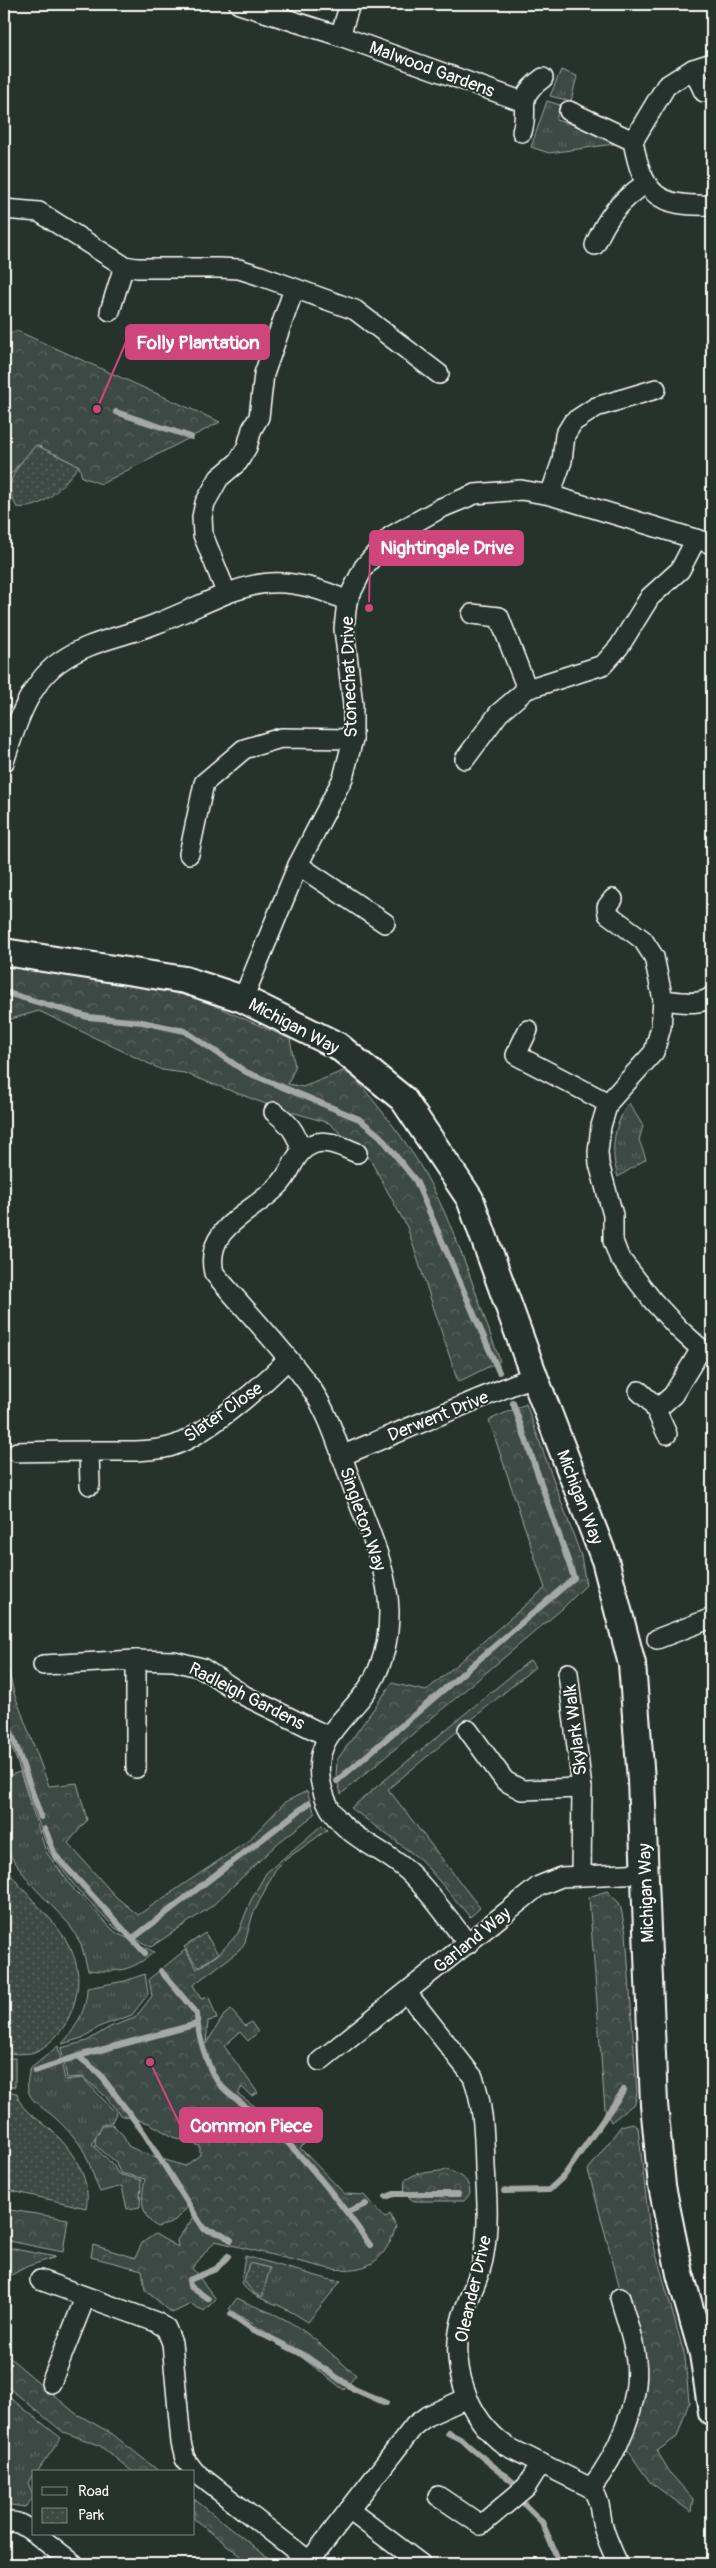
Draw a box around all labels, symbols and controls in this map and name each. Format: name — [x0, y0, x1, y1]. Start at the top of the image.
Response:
street label: Malwood Gardens — [366, 36, 498, 103]
callout: Folly Plantation — [126, 325, 269, 359]
text: Folly Plantation — [136, 331, 260, 355]
callout: Nightingale Drive — [370, 531, 523, 565]
text: Nightingale Drive — [380, 536, 514, 560]
street label: Stonechat Drive — [336, 616, 363, 738]
street label: Michigan Way — [244, 993, 343, 1060]
street label: Slater Close — [179, 1377, 267, 1448]
street label: Derwent Drive — [384, 1386, 492, 1447]
street label: Michigan Way — [551, 1447, 608, 1548]
street label: Singleton Way — [334, 1464, 391, 1574]
street label: Radleigh Gardens — [185, 1657, 309, 1736]
street label: Skylark Walk — [558, 1683, 592, 1777]
street label: Michigan Way — [633, 1843, 660, 1943]
street label: Garland Way — [429, 1902, 516, 1979]
callout: Common Piece — [180, 2108, 322, 2142]
text: Common Piece — [190, 2114, 313, 2138]
street label: Oleander Drive — [450, 2233, 497, 2345]
legend — [32, 2470, 195, 2536]
text: Road — [78, 2482, 109, 2501]
text: Park — [78, 2506, 105, 2525]

